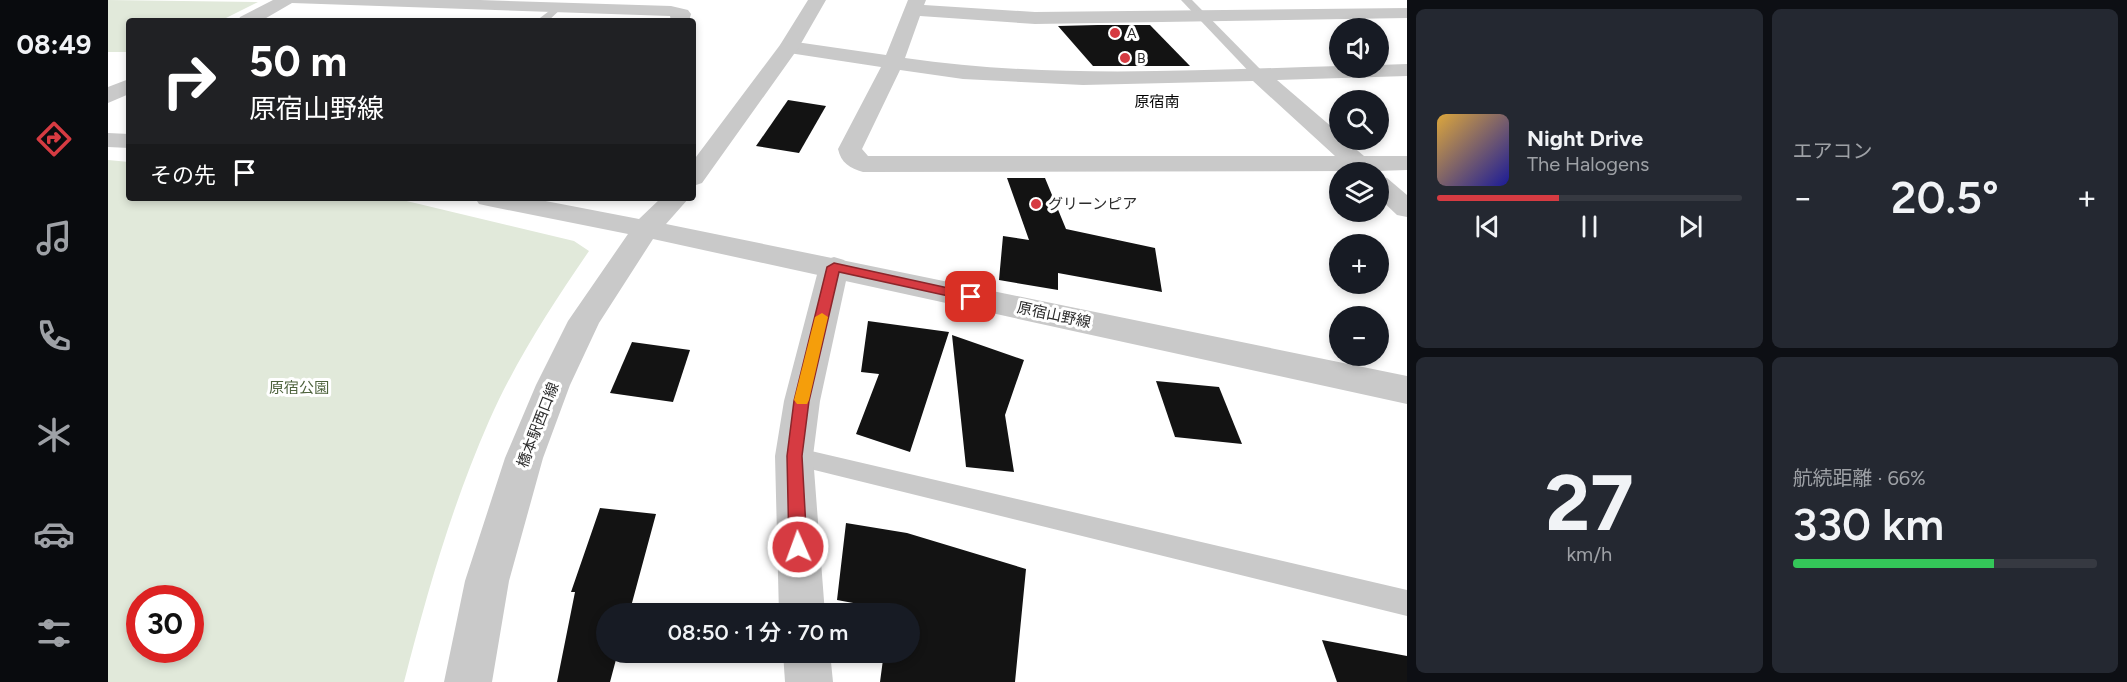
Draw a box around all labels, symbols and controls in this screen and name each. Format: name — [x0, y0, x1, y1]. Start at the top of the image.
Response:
map controls — [1329, 18, 1389, 366]
button: sound — [1329, 18, 1389, 78]
place label: A — [1127, 25, 1137, 42]
marker: A — [1108, 26, 1122, 40]
text: 08:49 — [17, 28, 91, 61]
text: 50 m — [249, 36, 347, 87]
icon: right — [150, 42, 228, 120]
place label: B — [1137, 50, 1146, 67]
marker: B — [1118, 51, 1132, 65]
button: search — [1329, 90, 1389, 150]
text: 原宿山野線 — [249, 92, 384, 125]
district label: 原宿南 — [1134, 93, 1180, 111]
icon: directions — [33, 118, 75, 160]
text: Night Drive — [1527, 125, 1643, 152]
text: エアコン — [1793, 139, 1873, 163]
text: The Halogens — [1527, 152, 1649, 176]
icon: arrive — [228, 156, 261, 189]
text: その先 — [150, 162, 216, 189]
button: layers — [1329, 162, 1389, 222]
text: 20.5° — [1891, 170, 1999, 224]
text: − — [1793, 178, 1813, 217]
text: + — [2076, 178, 2097, 217]
place label: グリーンピア — [1048, 195, 1137, 213]
marker: グリーンピア — [1029, 197, 1043, 211]
icon: previous — [1471, 210, 1504, 243]
icon: pause — [1573, 210, 1606, 243]
icon: next — [1674, 210, 1707, 243]
icon: music — [33, 217, 75, 259]
button: + — [1329, 234, 1389, 294]
pin — [945, 271, 996, 322]
icon: arrive — [954, 280, 987, 313]
street label: 原宿山野線 — [1015, 298, 1093, 332]
button: − — [1329, 306, 1389, 366]
icon: phone — [33, 315, 75, 357]
park label: 原宿公園 — [269, 379, 329, 397]
street label: 橋本駅西口線 — [513, 380, 563, 470]
icon: climate — [33, 414, 75, 456]
text: 27 — [1545, 456, 1634, 550]
text: 航続距離 · 66% — [1793, 466, 1926, 490]
text: 330 km — [1793, 497, 1944, 551]
icon: car — [33, 513, 75, 555]
position arrow — [766, 515, 830, 579]
text: km/h — [1566, 542, 1612, 566]
speed limit sign: 30 — [126, 585, 204, 663]
icon: filters — [33, 612, 75, 654]
text: 08:50 · 1 分 · 70 m — [668, 619, 848, 646]

